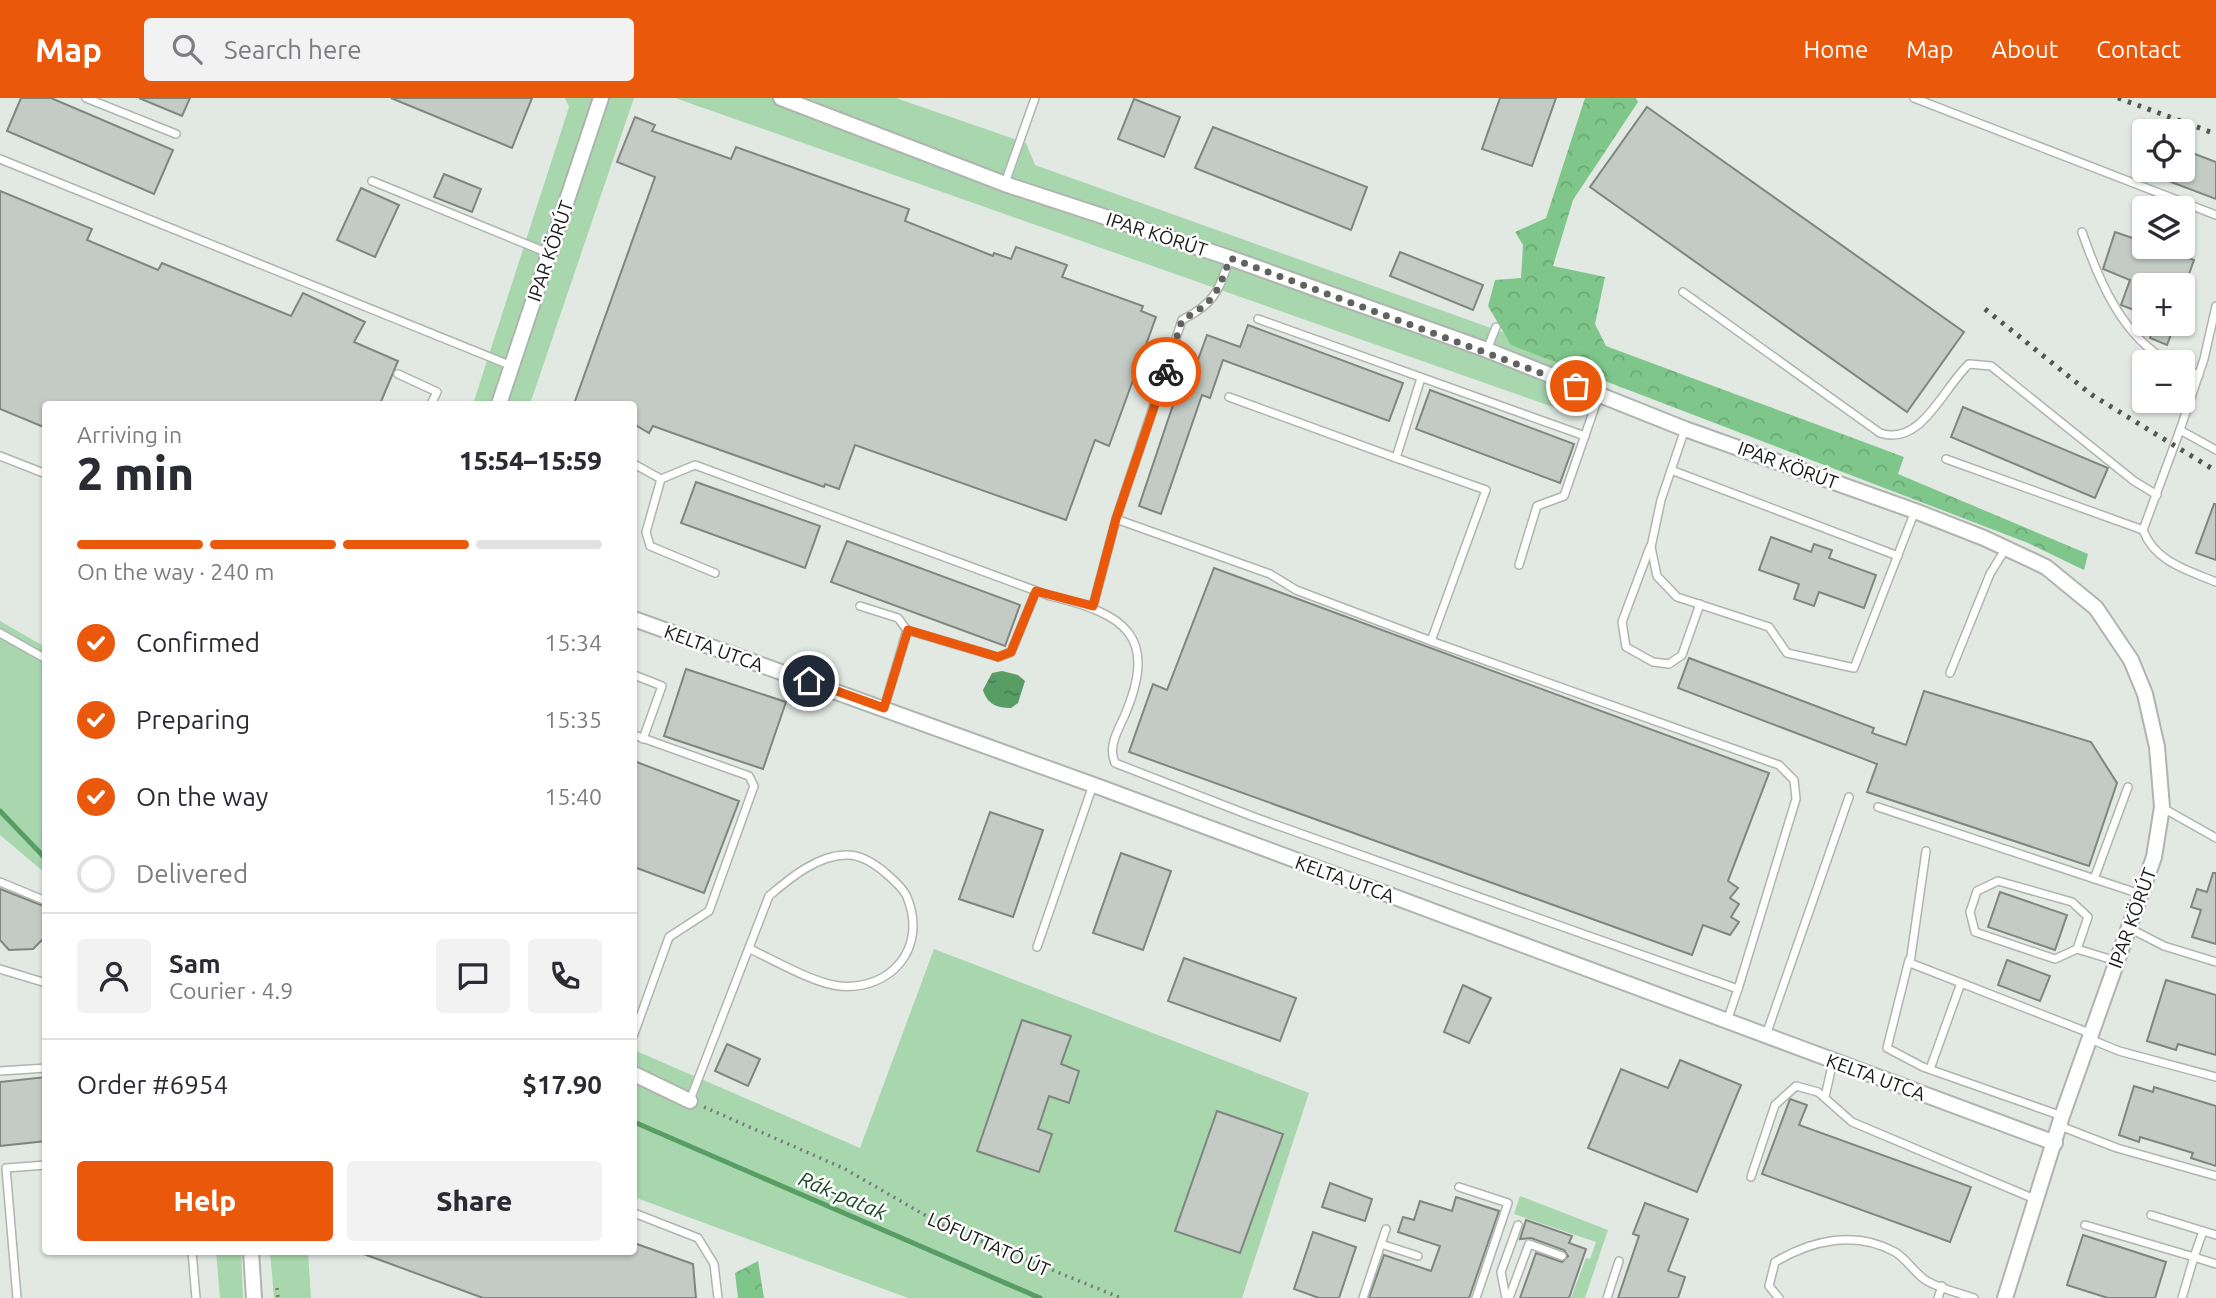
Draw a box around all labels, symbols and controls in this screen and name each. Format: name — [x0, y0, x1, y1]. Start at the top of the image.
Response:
search box — [144, 18, 634, 81]
icon: search — [168, 30, 206, 68]
text: Map — [35, 31, 102, 68]
text: Search here — [224, 35, 362, 64]
text: Home — [1803, 36, 1868, 63]
text: Map — [1906, 36, 1953, 63]
text: About — [1991, 36, 2058, 63]
text: Contact — [2096, 36, 2181, 63]
map controls — [2132, 119, 2195, 413]
button: locate — [2132, 119, 2195, 182]
button: layers — [2132, 196, 2195, 259]
street label: IPAR KÖRÚT — [522, 197, 578, 304]
street label: IPAR KÖRÚT — [1104, 207, 1211, 261]
button: + — [2132, 273, 2195, 336]
courier — [1131, 337, 1201, 407]
button: − — [2132, 350, 2195, 413]
icon: bike — [1147, 353, 1185, 391]
pin — [1546, 356, 1606, 416]
icon: bag — [1557, 367, 1595, 405]
text: Arriving in — [77, 422, 182, 447]
street label: IPAR KÖRÚT — [1735, 437, 1842, 493]
text: 15:54–15:59 — [459, 446, 602, 475]
text: 2 min — [77, 447, 194, 499]
text: On the way · 240 m — [77, 559, 274, 584]
street label: KELTA UTCA — [661, 620, 767, 676]
icon: check — [77, 624, 115, 662]
text: Confirmed — [136, 628, 260, 657]
text: 15:34 — [544, 630, 602, 655]
pin — [779, 651, 839, 711]
icon: home — [790, 662, 828, 700]
icon: check — [77, 701, 115, 739]
text: Preparing — [136, 705, 250, 734]
text: 15:35 — [544, 707, 602, 732]
icon: check — [77, 778, 115, 816]
text: On the way — [136, 782, 268, 811]
text: 15:40 — [544, 784, 602, 809]
street label: KELTA UTCA — [1292, 851, 1398, 907]
text: Delivered — [136, 859, 248, 888]
street label: IPAR KÖRÚT — [2104, 864, 2160, 971]
button: person — [77, 939, 151, 1013]
button: chat — [436, 939, 510, 1013]
button: phone — [528, 939, 602, 1013]
text: Sam — [169, 949, 221, 978]
text: Courier · 4.9 — [169, 978, 293, 1003]
street label: KELTA UTCA — [1823, 1049, 1929, 1105]
text: Order #6954 — [77, 1070, 228, 1099]
text: $17.90 — [522, 1070, 602, 1099]
button: Help — [77, 1161, 333, 1241]
button: Share — [347, 1161, 602, 1241]
water label: Rák-patak — [795, 1166, 891, 1224]
street label: LÓFUTTATÓ ÚT — [924, 1207, 1054, 1281]

